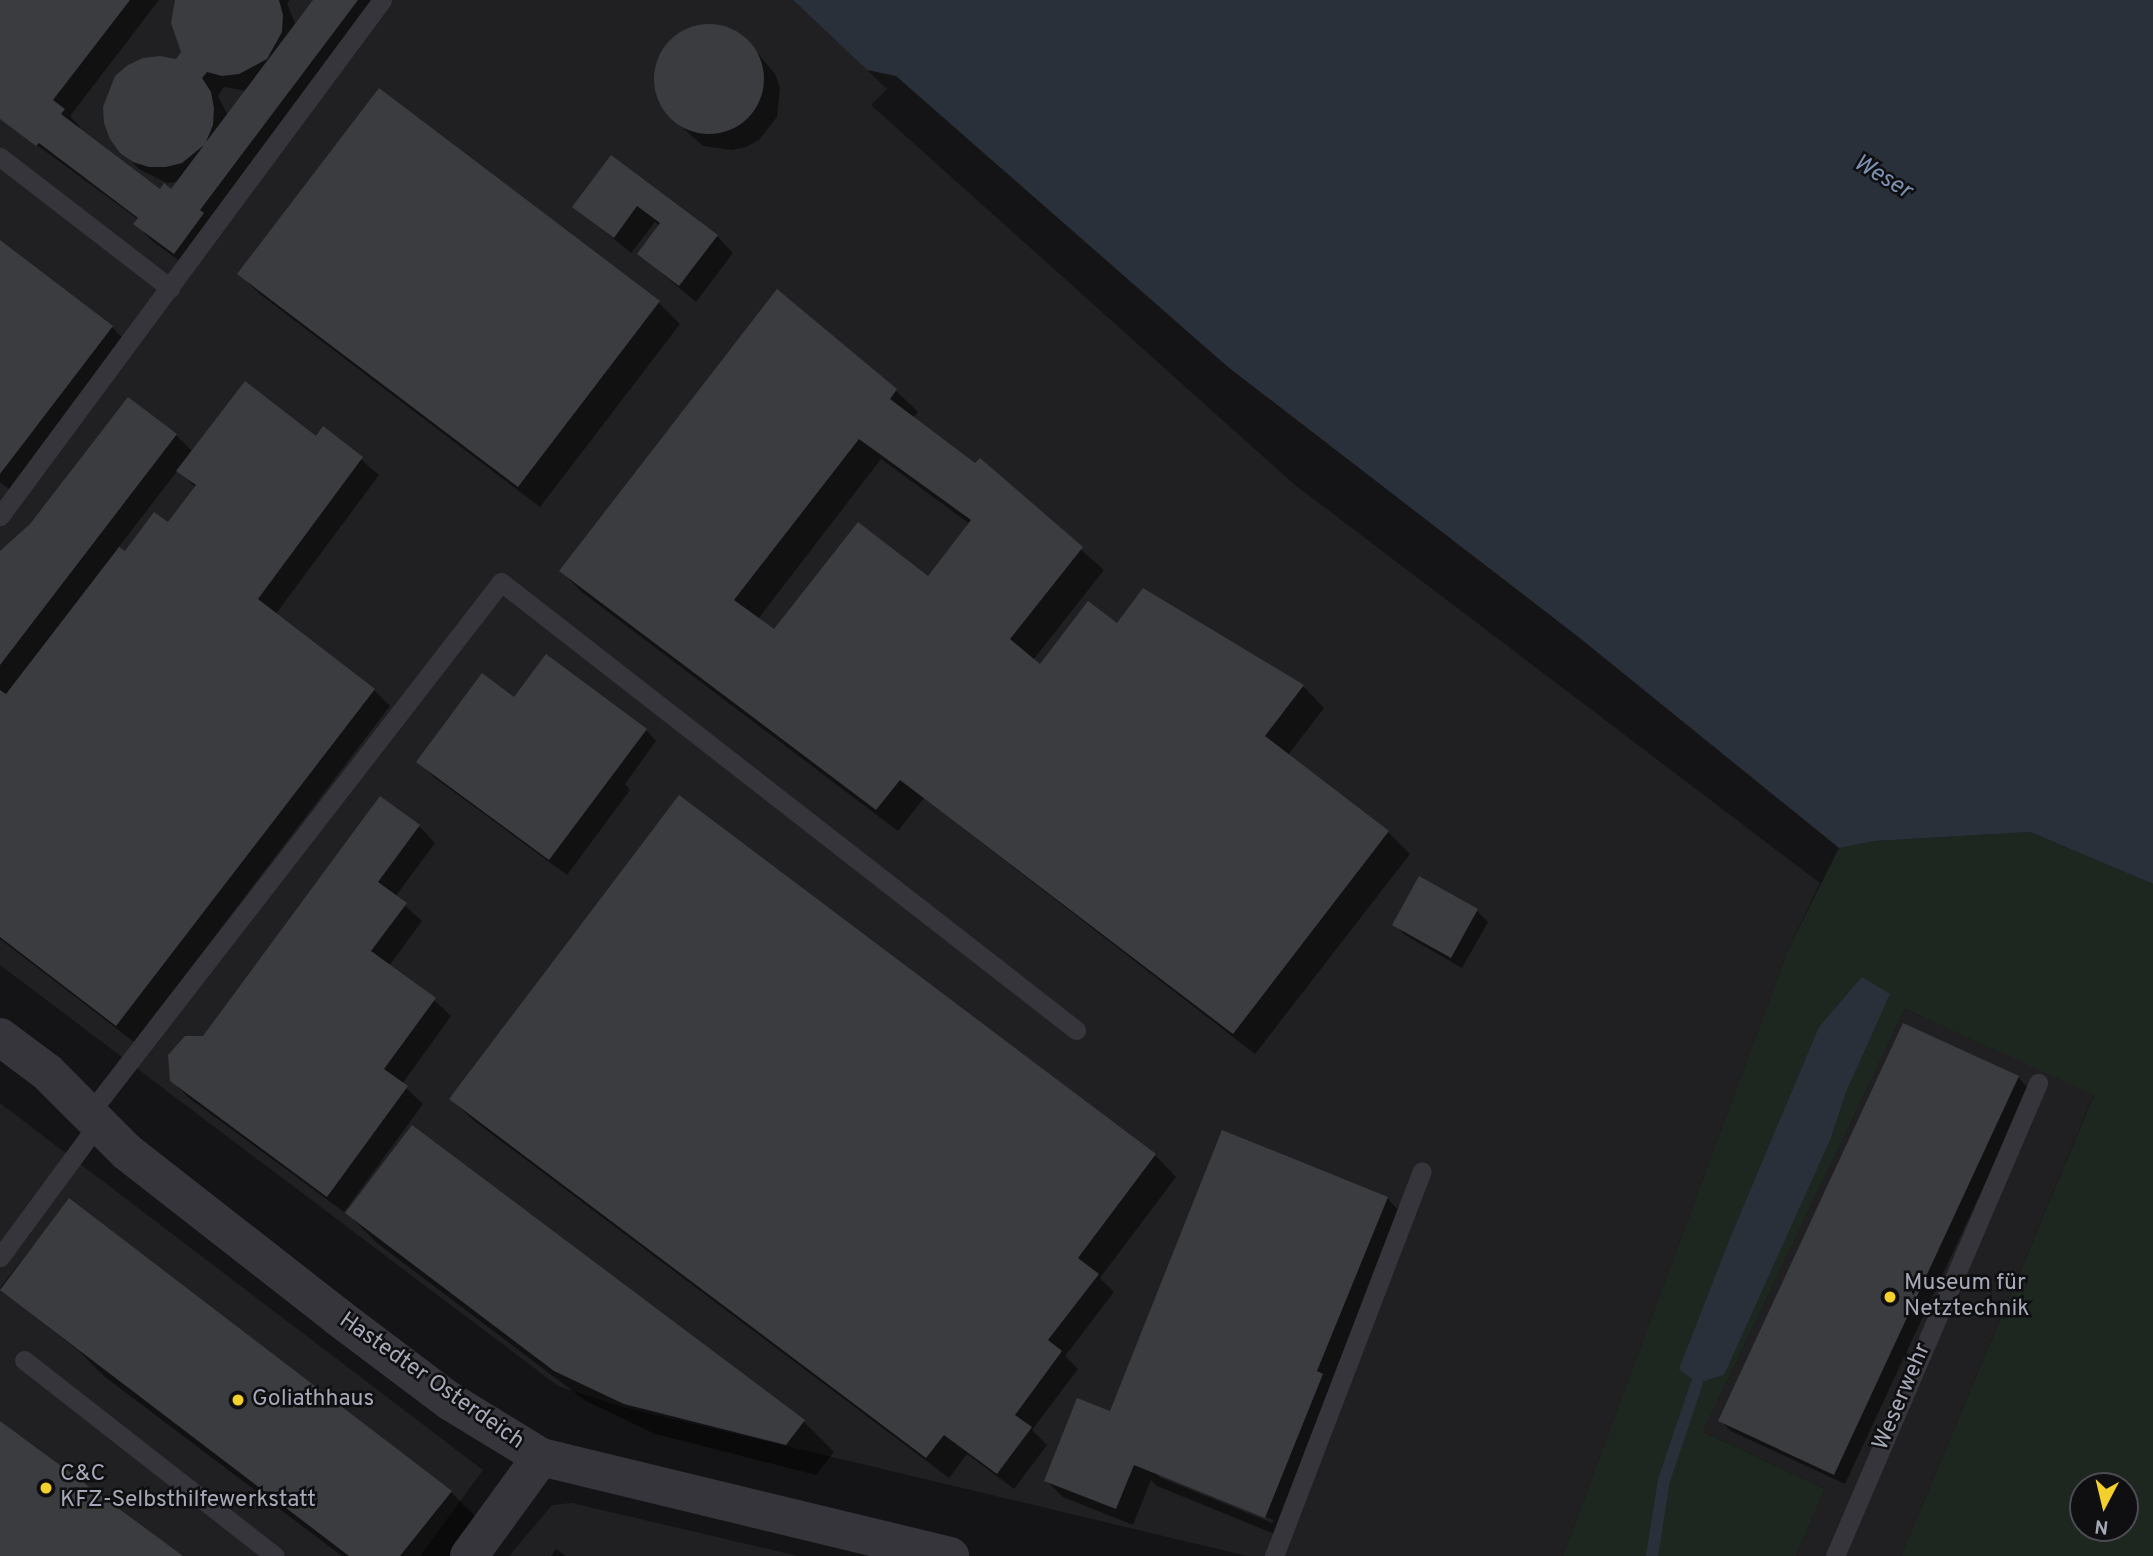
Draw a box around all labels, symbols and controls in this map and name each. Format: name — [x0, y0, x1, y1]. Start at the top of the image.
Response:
water label: Weser — [1848, 149, 1916, 207]
place label: Museum für Netztechnik — [1904, 1270, 2030, 1324]
marker: Museum für Netztechnik — [1882, 1289, 1898, 1305]
street label: Hastedter Osterdeich — [333, 1308, 529, 1456]
street label: Weserwehr — [1868, 1339, 1938, 1455]
place label: Goliathhaus — [252, 1386, 374, 1414]
marker: Goliathhaus — [230, 1392, 246, 1408]
place label: C&C KFZ-Selbsthilfewerkstatt — [60, 1461, 316, 1515]
north arrow — [2069, 1472, 2139, 1542]
marker: C&C KFZ-Selbsthilfewerkstatt — [38, 1480, 54, 1496]
text: N — [2093, 1513, 2110, 1539]

